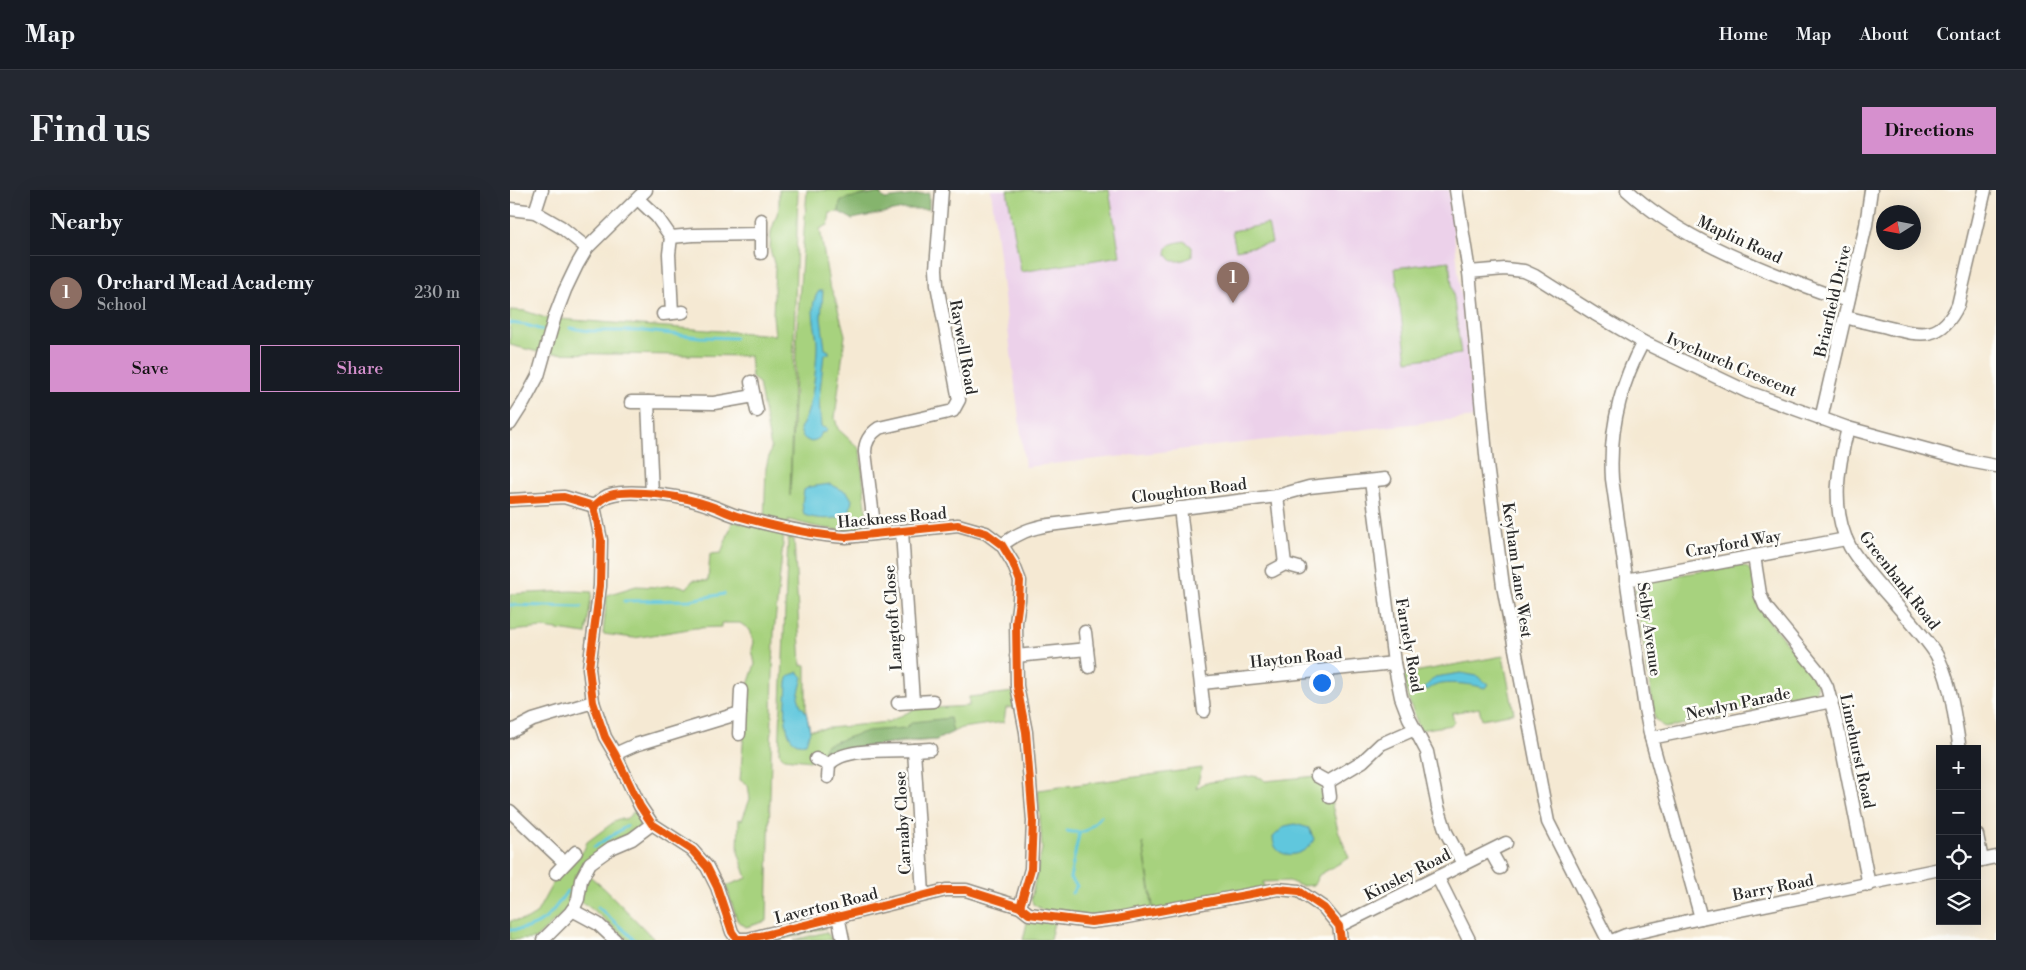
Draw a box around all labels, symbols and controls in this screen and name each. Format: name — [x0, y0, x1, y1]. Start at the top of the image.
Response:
text: Map — [25, 20, 75, 50]
text: Home — [1719, 23, 1768, 46]
text: Map — [1796, 23, 1832, 46]
text: About — [1860, 23, 1909, 46]
text: Contact — [1937, 23, 2001, 46]
button: Directions — [1862, 107, 1996, 154]
text: Find us — [30, 109, 150, 152]
north arrow — [1876, 205, 1921, 250]
text: Nearby — [50, 210, 123, 236]
street label: Maplin Road — [1694, 212, 1785, 268]
street label: Briarfield Drive — [1810, 243, 1856, 360]
pin: 1 — [1217, 262, 1249, 303]
text: Orchard Mead Academy — [97, 271, 314, 295]
text: 1 — [62, 283, 70, 303]
text: 230 m — [414, 283, 460, 303]
text: School — [97, 295, 146, 315]
street label: Raywell Road — [945, 298, 981, 396]
street label: Ivychurch Crescent — [1663, 328, 1800, 402]
button: Save — [50, 345, 250, 392]
button: Share — [260, 345, 460, 392]
street label: Cloughton Road — [1130, 474, 1248, 508]
street label: Keyham Lane West — [1498, 501, 1536, 639]
street label: Hackness Road — [837, 503, 947, 533]
street label: Crayford Way — [1684, 526, 1783, 562]
street label: Greenbank Road — [1854, 527, 1944, 634]
street label: Langtoft Close — [879, 564, 907, 671]
street label: Selby Avenue — [1633, 581, 1666, 677]
street label: Farnely Road — [1391, 596, 1427, 694]
street label: Hayton Road — [1249, 643, 1343, 673]
your location — [1309, 670, 1335, 696]
street label: Newlyn Parade — [1684, 683, 1792, 725]
street label: Limehurst Road — [1835, 692, 1879, 810]
map controls — [1936, 745, 1981, 925]
button: + — [1936, 745, 1981, 790]
street label: Carnaby Close — [890, 771, 916, 875]
button: − — [1936, 790, 1981, 835]
button: locate — [1936, 835, 1981, 880]
street label: Kinsley Road — [1361, 845, 1454, 905]
street label: Barry Road — [1730, 870, 1815, 906]
button: layers — [1936, 880, 1981, 925]
street label: Laverton Road — [772, 883, 880, 929]

